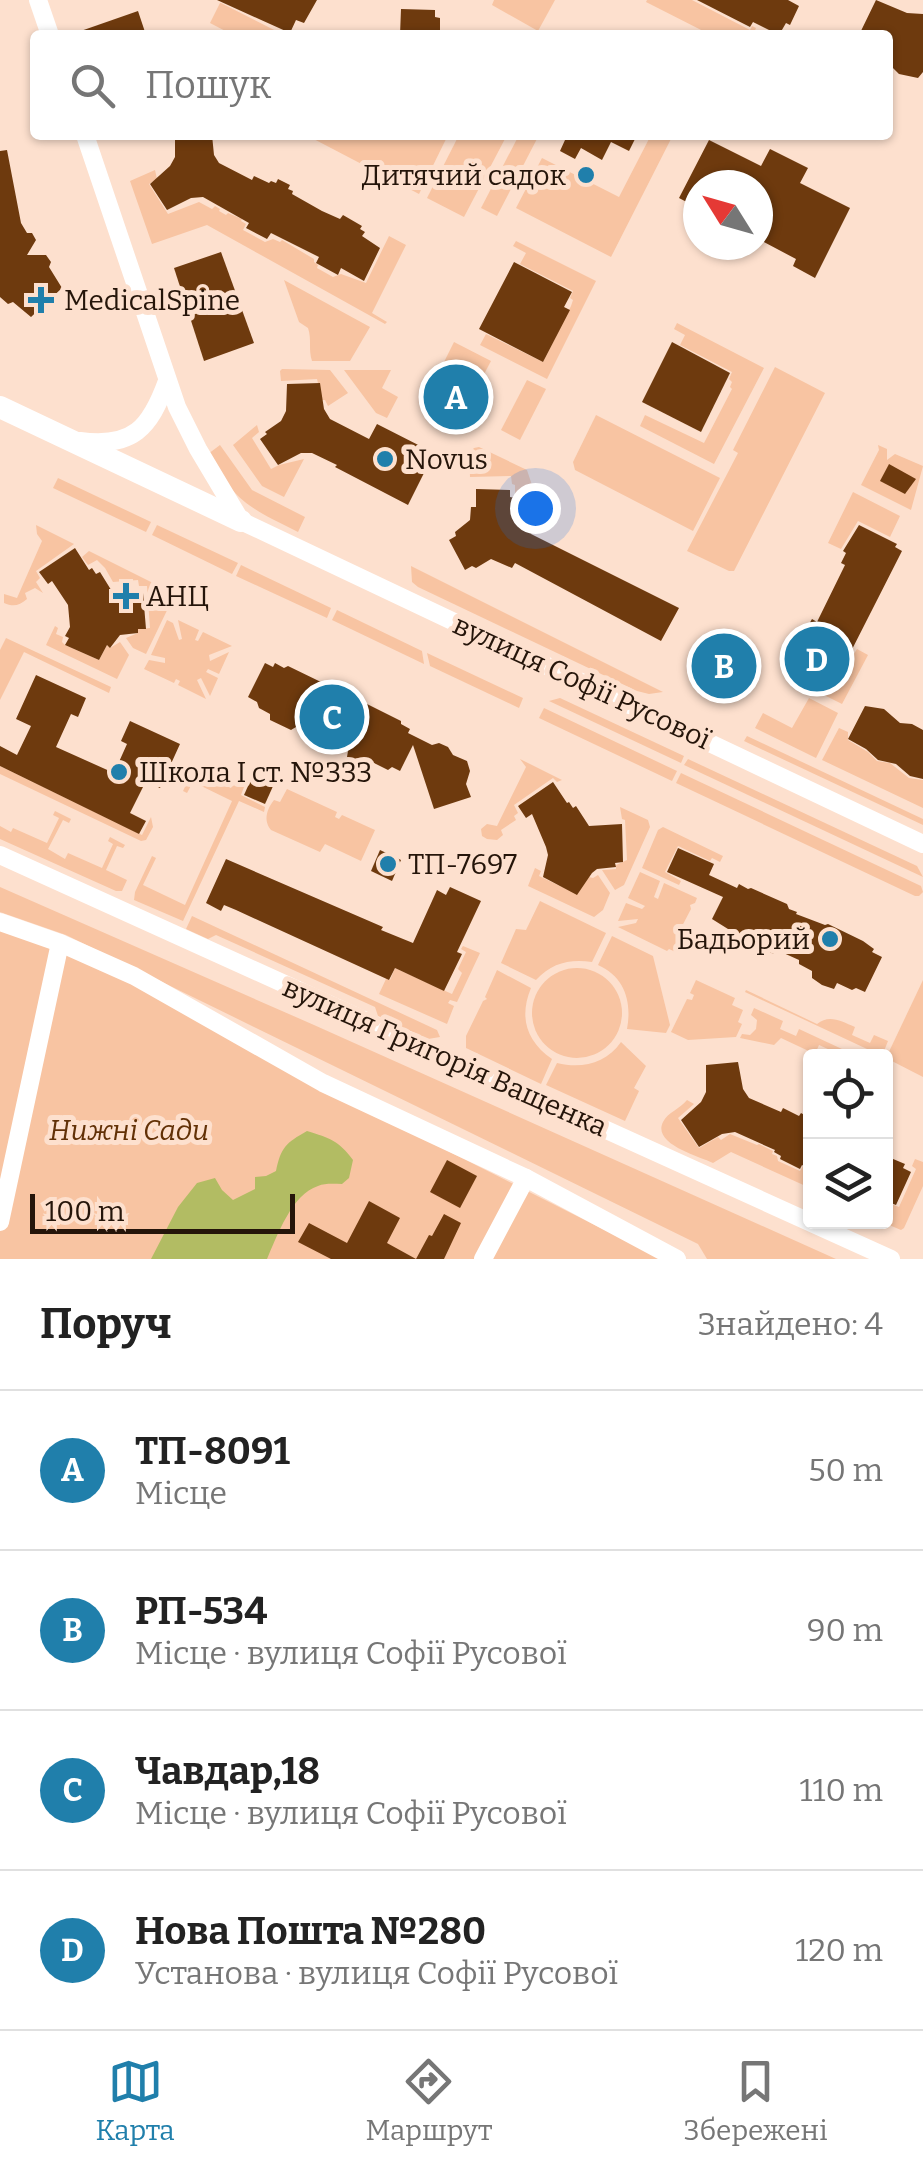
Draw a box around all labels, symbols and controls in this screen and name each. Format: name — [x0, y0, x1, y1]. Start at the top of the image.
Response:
search box — [30, 30, 893, 140]
icon: search — [65, 58, 120, 113]
text: Пошук — [145, 62, 271, 108]
place label: Дитячий садок — [362, 159, 567, 192]
marker: Дитячий садок — [575, 164, 597, 186]
north arrow — [683, 170, 773, 260]
place label: MedicalSpine — [64, 284, 240, 317]
marker: MedicalSpine — [28, 287, 54, 313]
pin: A — [424, 360, 488, 434]
place label: Novus — [405, 443, 488, 476]
marker: Novus — [374, 448, 396, 470]
your location — [510, 483, 561, 534]
place label: АНЦ — [146, 580, 209, 613]
marker: АНЦ — [115, 585, 137, 607]
street label: вулиця Софії Русової — [448, 608, 716, 756]
pin: D — [784, 622, 850, 696]
pin: B — [692, 628, 756, 704]
pin: C — [300, 680, 364, 754]
place label: Школа І ст. №333 — [139, 756, 372, 789]
marker: Школа І ст. №333 — [108, 761, 130, 783]
place label: ТП-7697 — [408, 848, 517, 881]
marker: ТП-7697 — [377, 853, 399, 875]
place label: Бадьорий — [677, 923, 810, 956]
marker: Бадьорий — [819, 928, 841, 950]
street label: вулиця Григорія Ващенка — [278, 971, 612, 1143]
map controls — [803, 1049, 893, 1229]
button: locate — [803, 1049, 893, 1139]
park label: Нижні Сади — [49, 1114, 209, 1147]
button: layers — [803, 1139, 893, 1229]
scale bar — [30, 1189, 295, 1234]
text: 100 m — [45, 1195, 125, 1228]
text: Поруч — [40, 1299, 172, 1349]
text: Знайдено: 4 — [697, 1305, 883, 1343]
text: ТП-8091 — [135, 1428, 290, 1474]
text: A — [61, 1451, 84, 1489]
text: 50 m — [808, 1451, 883, 1489]
text: Місце — [135, 1474, 227, 1512]
text: РП-534 — [135, 1588, 267, 1634]
text: B — [62, 1611, 83, 1649]
text: 90 m — [807, 1611, 883, 1649]
text: Місце · вулиця Софії Русової — [135, 1634, 567, 1672]
text: Чавдар,18 — [135, 1748, 320, 1794]
text: C — [62, 1771, 83, 1809]
text: 110 m — [800, 1771, 883, 1809]
text: Місце · вулиця Софії Русової — [135, 1794, 567, 1832]
text: Нова Пошта №280 — [135, 1908, 486, 1954]
text: D — [61, 1931, 84, 1969]
text: 120 m — [795, 1931, 883, 1969]
text: Установа · вулиця Софії Русової — [135, 1954, 618, 1992]
tab: Карта — [96, 2054, 175, 2147]
tab: Маршрут — [366, 2054, 492, 2147]
tab: Збережені — [683, 2054, 827, 2147]

